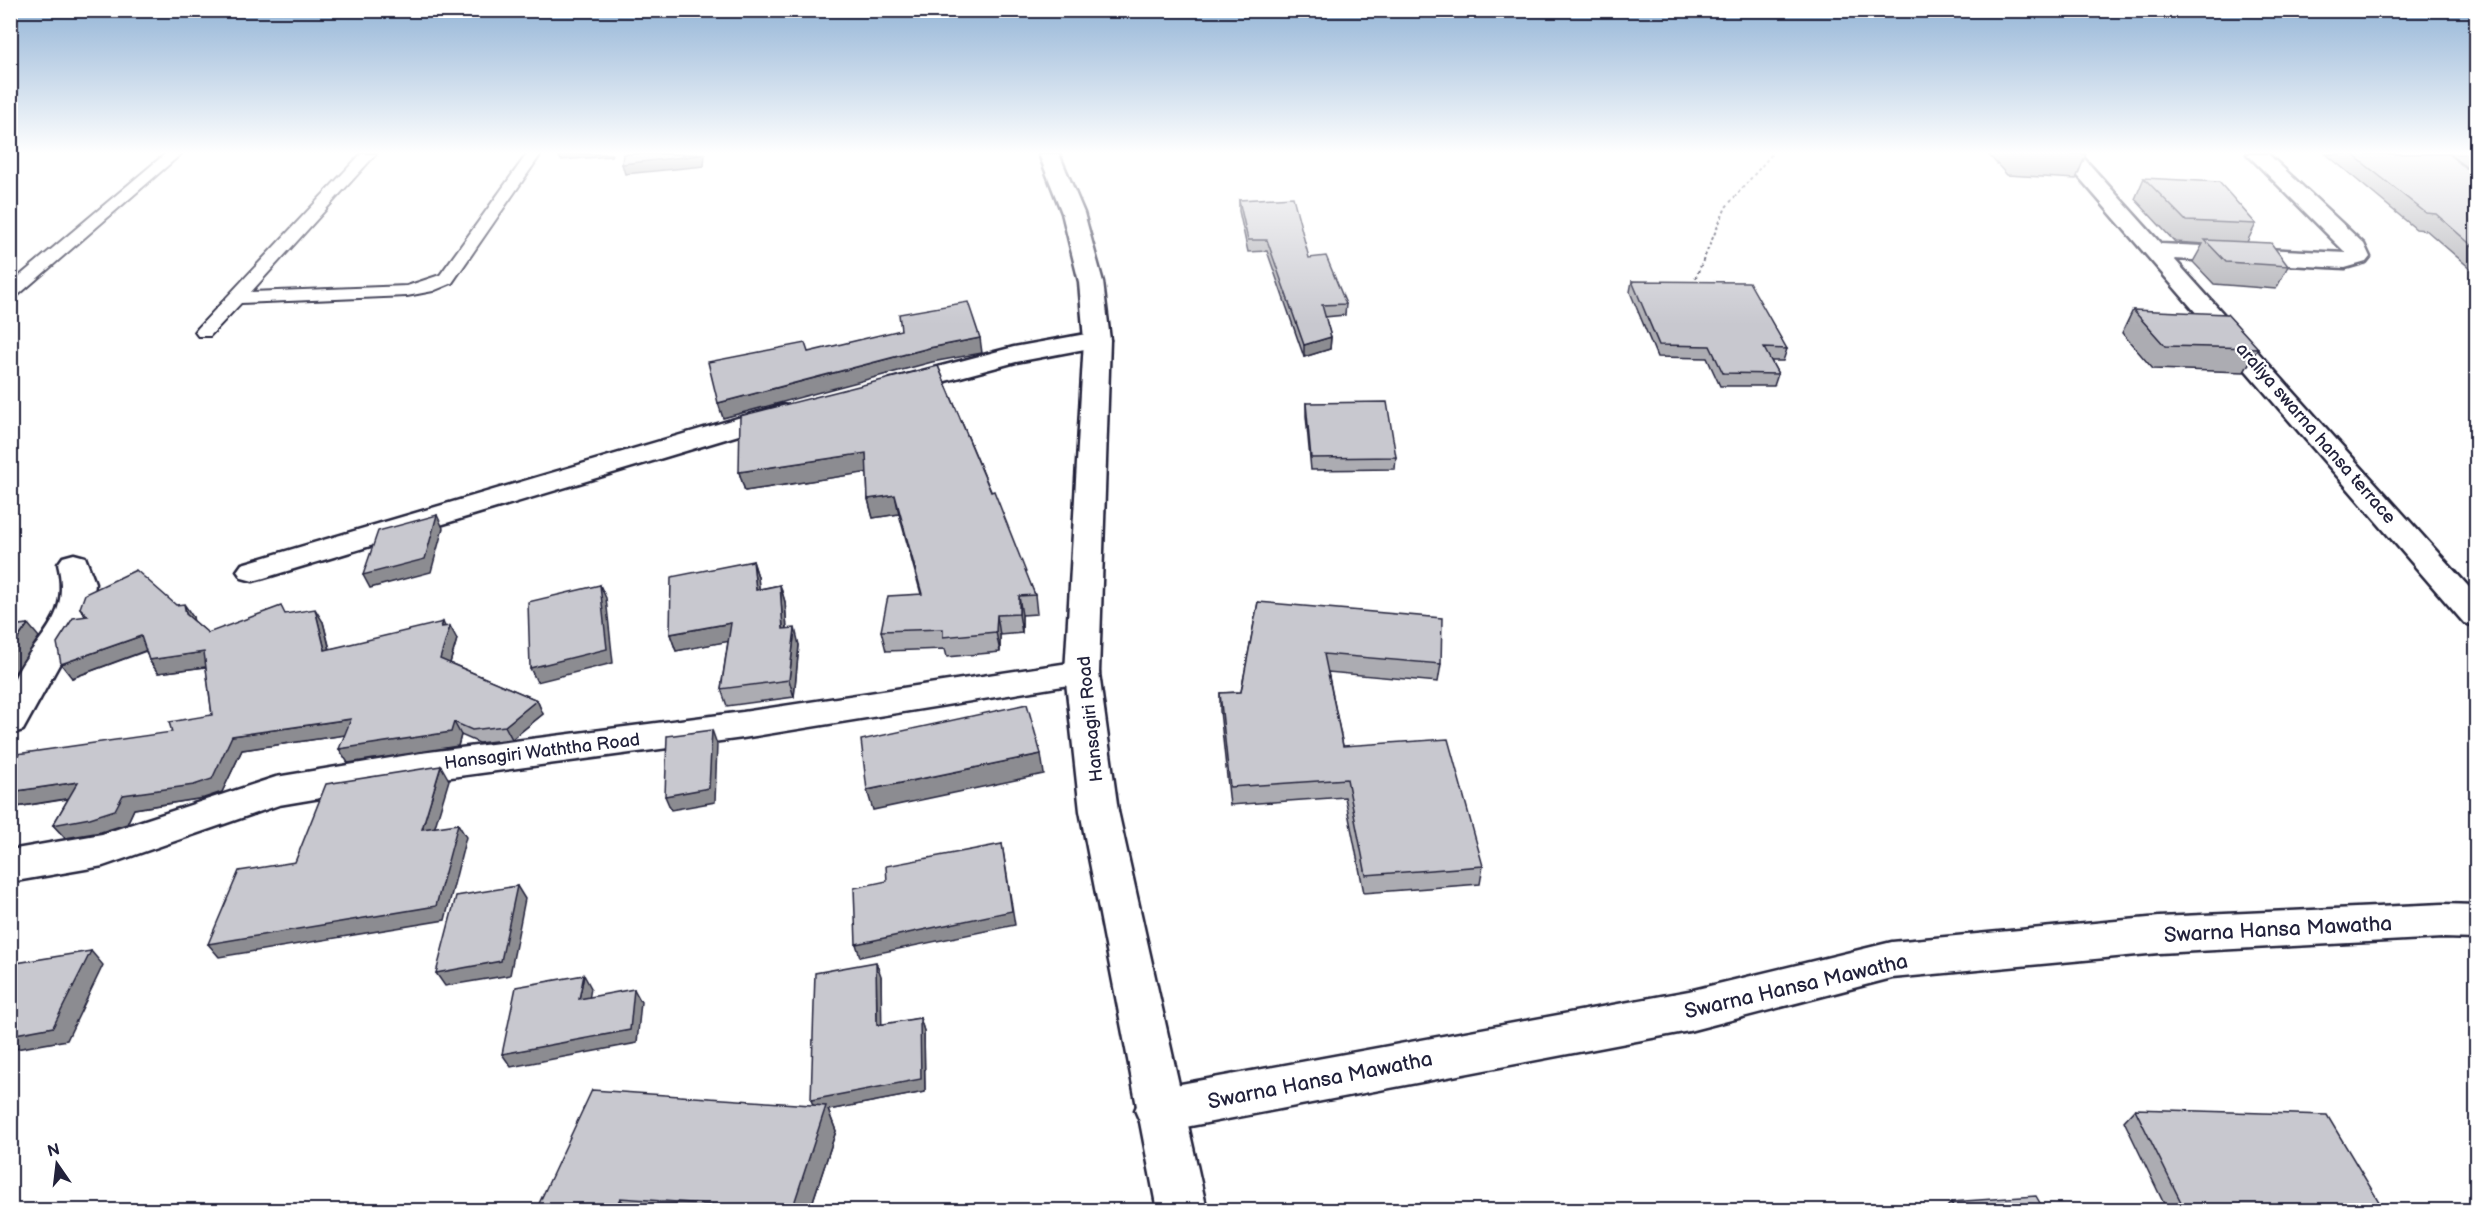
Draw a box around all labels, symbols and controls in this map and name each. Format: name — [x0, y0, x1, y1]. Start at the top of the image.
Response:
street label: araliya swarna hansa terrace — [2231, 338, 2400, 528]
street label: Hansagiri Road — [1073, 655, 1108, 783]
street label: Hansagiri Waththa Road — [443, 729, 641, 774]
street label: Swarna Hansa Mawatha — [2163, 911, 2393, 948]
street label: Swarna Hansa Mawatha — [1682, 949, 1910, 1024]
street label: Swarna Hansa Mawatha — [1206, 1046, 1435, 1115]
north arrow — [27, 1134, 87, 1194]
text: N — [46, 1140, 62, 1162]

